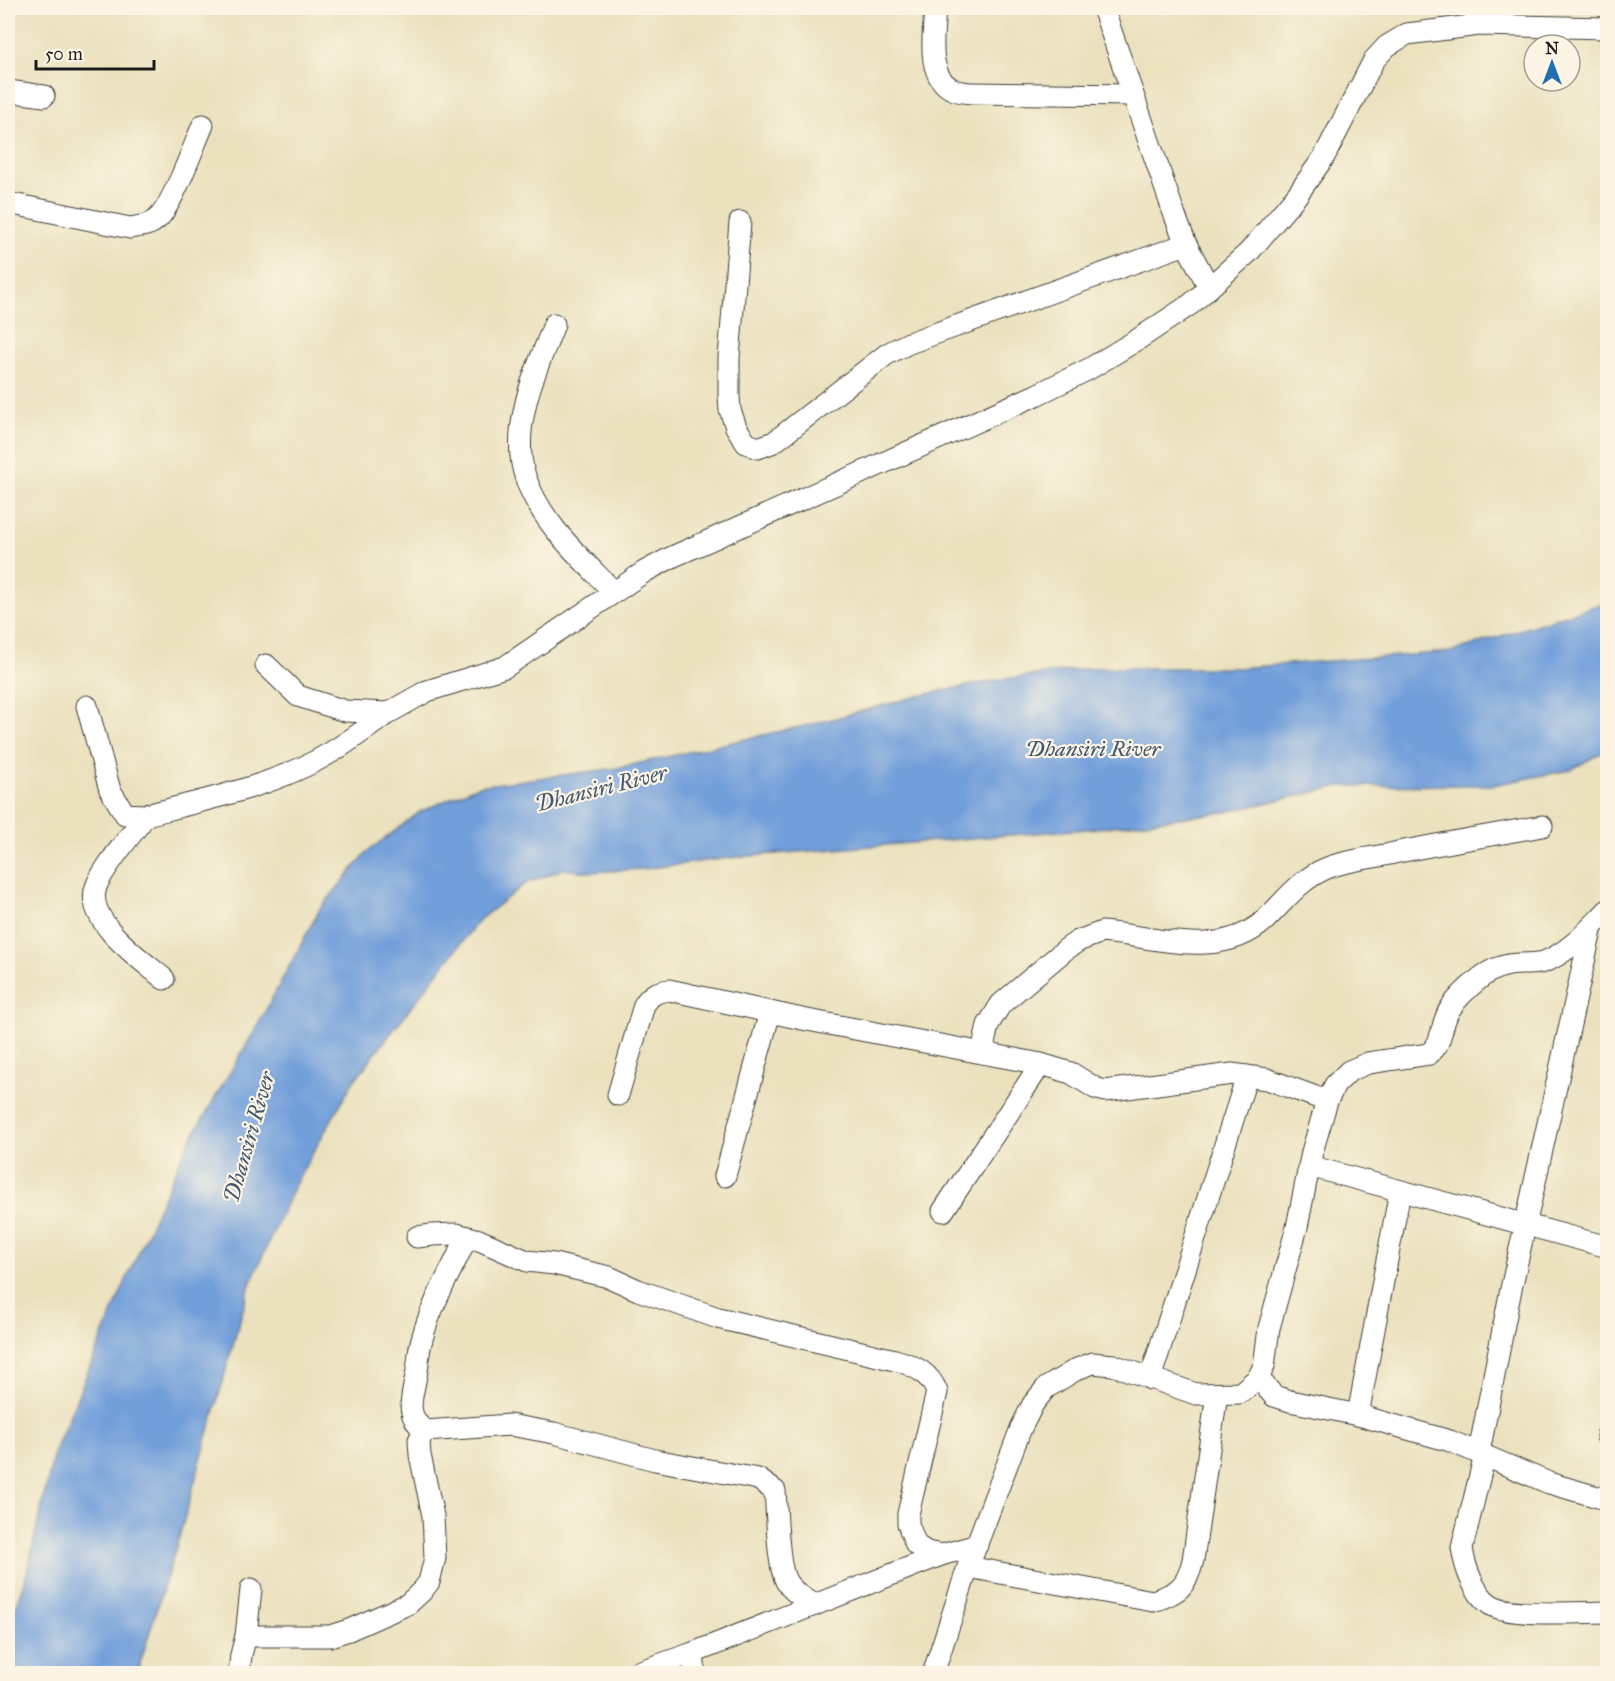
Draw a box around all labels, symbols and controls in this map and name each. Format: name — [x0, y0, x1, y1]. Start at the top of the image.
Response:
scale bar — [36, 33, 154, 71]
north arrow — [1522, 33, 1582, 93]
text: N — [1545, 39, 1559, 58]
text: 50 m — [45, 43, 83, 65]
water label: Dhansiri River — [1026, 735, 1162, 762]
water label: Dhansiri River — [532, 758, 671, 817]
water label: Dhansiri River — [217, 1067, 281, 1206]

